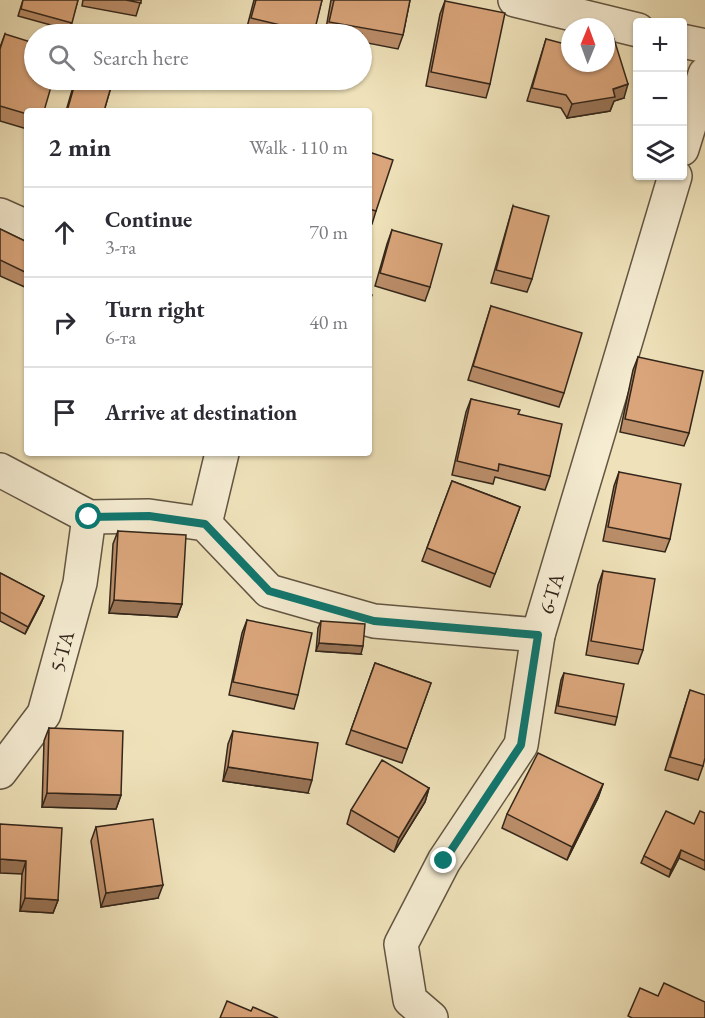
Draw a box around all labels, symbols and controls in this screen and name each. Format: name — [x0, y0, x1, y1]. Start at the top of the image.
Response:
north arrow — [561, 18, 615, 72]
map controls — [633, 18, 687, 180]
button: + — [633, 18, 687, 72]
search box — [24, 24, 372, 90]
icon: search — [45, 41, 78, 74]
text: Search here — [93, 43, 188, 72]
button: − — [633, 72, 687, 126]
button: layers — [633, 126, 687, 180]
text: 2 min — [48, 130, 111, 164]
text: Walk · 110 m — [249, 134, 348, 160]
text: Continue — [105, 205, 192, 234]
icon: ahead — [48, 216, 81, 249]
text: 70 m — [309, 219, 348, 245]
text: 3-та — [105, 234, 136, 260]
text: Turn right — [105, 295, 204, 324]
icon: right — [48, 306, 81, 339]
text: 40 m — [309, 309, 348, 335]
text: 6-та — [105, 324, 136, 350]
icon: arrive — [48, 396, 81, 429]
text: Arrive at destination — [105, 398, 297, 427]
route start — [75, 503, 101, 529]
street label: 6-ТА — [532, 569, 569, 617]
street label: 5-ТА — [43, 627, 80, 675]
route end — [430, 847, 456, 873]

